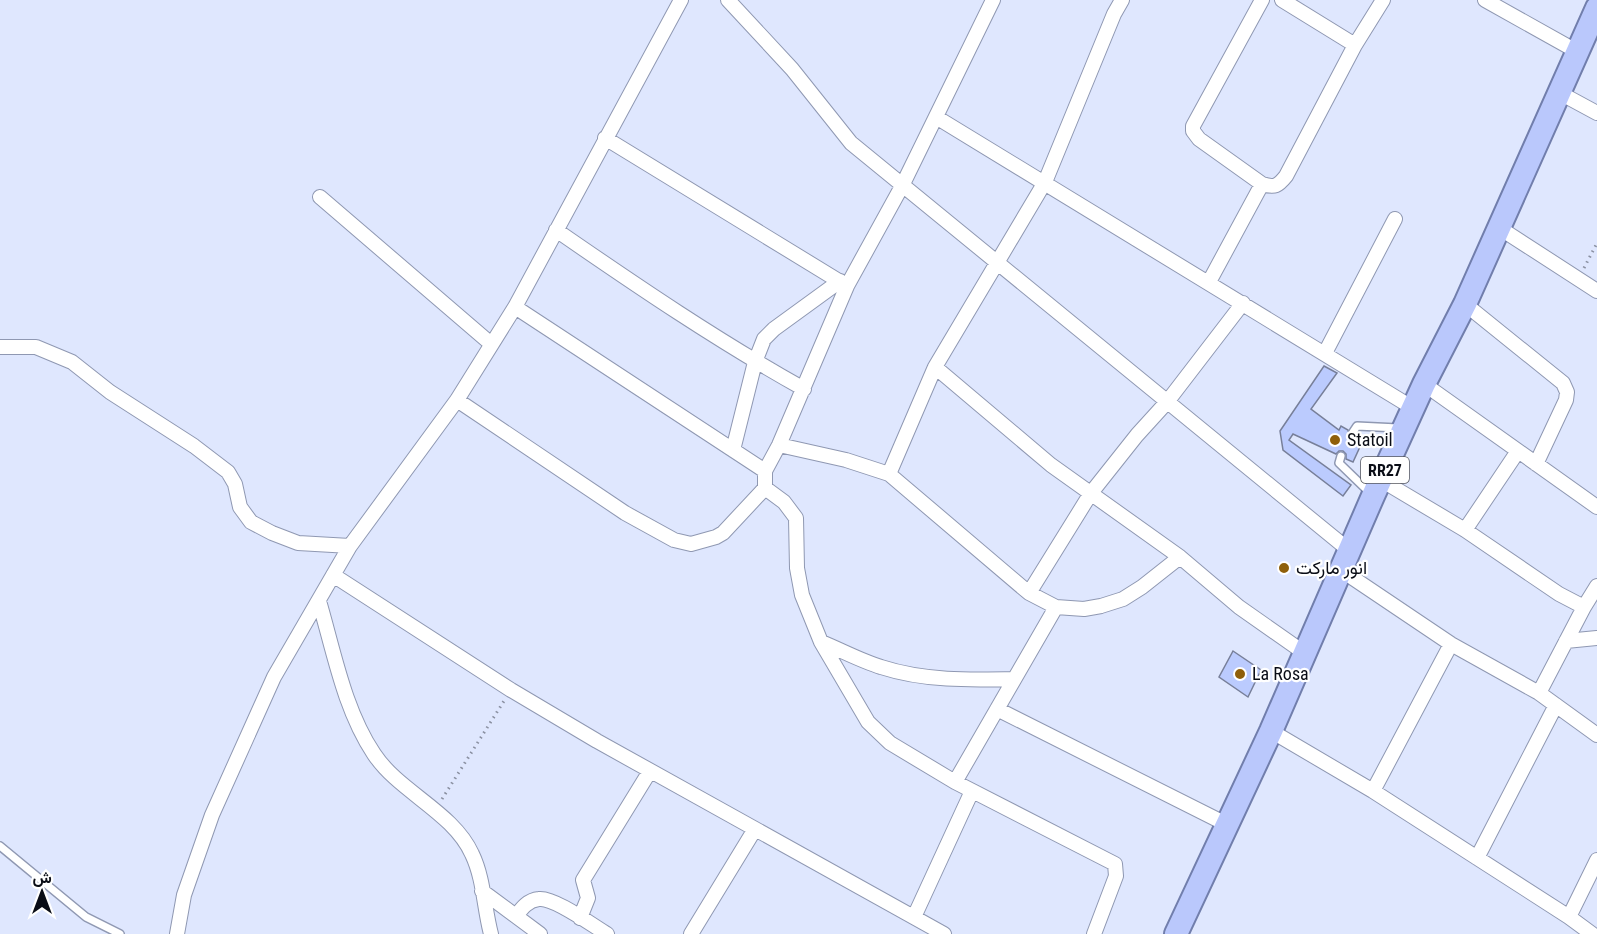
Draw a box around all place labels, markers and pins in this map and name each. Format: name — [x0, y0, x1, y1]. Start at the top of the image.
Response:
place label: Statoil — [1347, 429, 1393, 450]
marker: Statoil — [1328, 433, 1342, 447]
place label: انور ماركت — [1296, 557, 1367, 579]
marker: انور ماركت — [1277, 561, 1291, 575]
place label: La Rosa — [1252, 663, 1309, 684]
marker: La Rosa — [1233, 667, 1247, 681]

